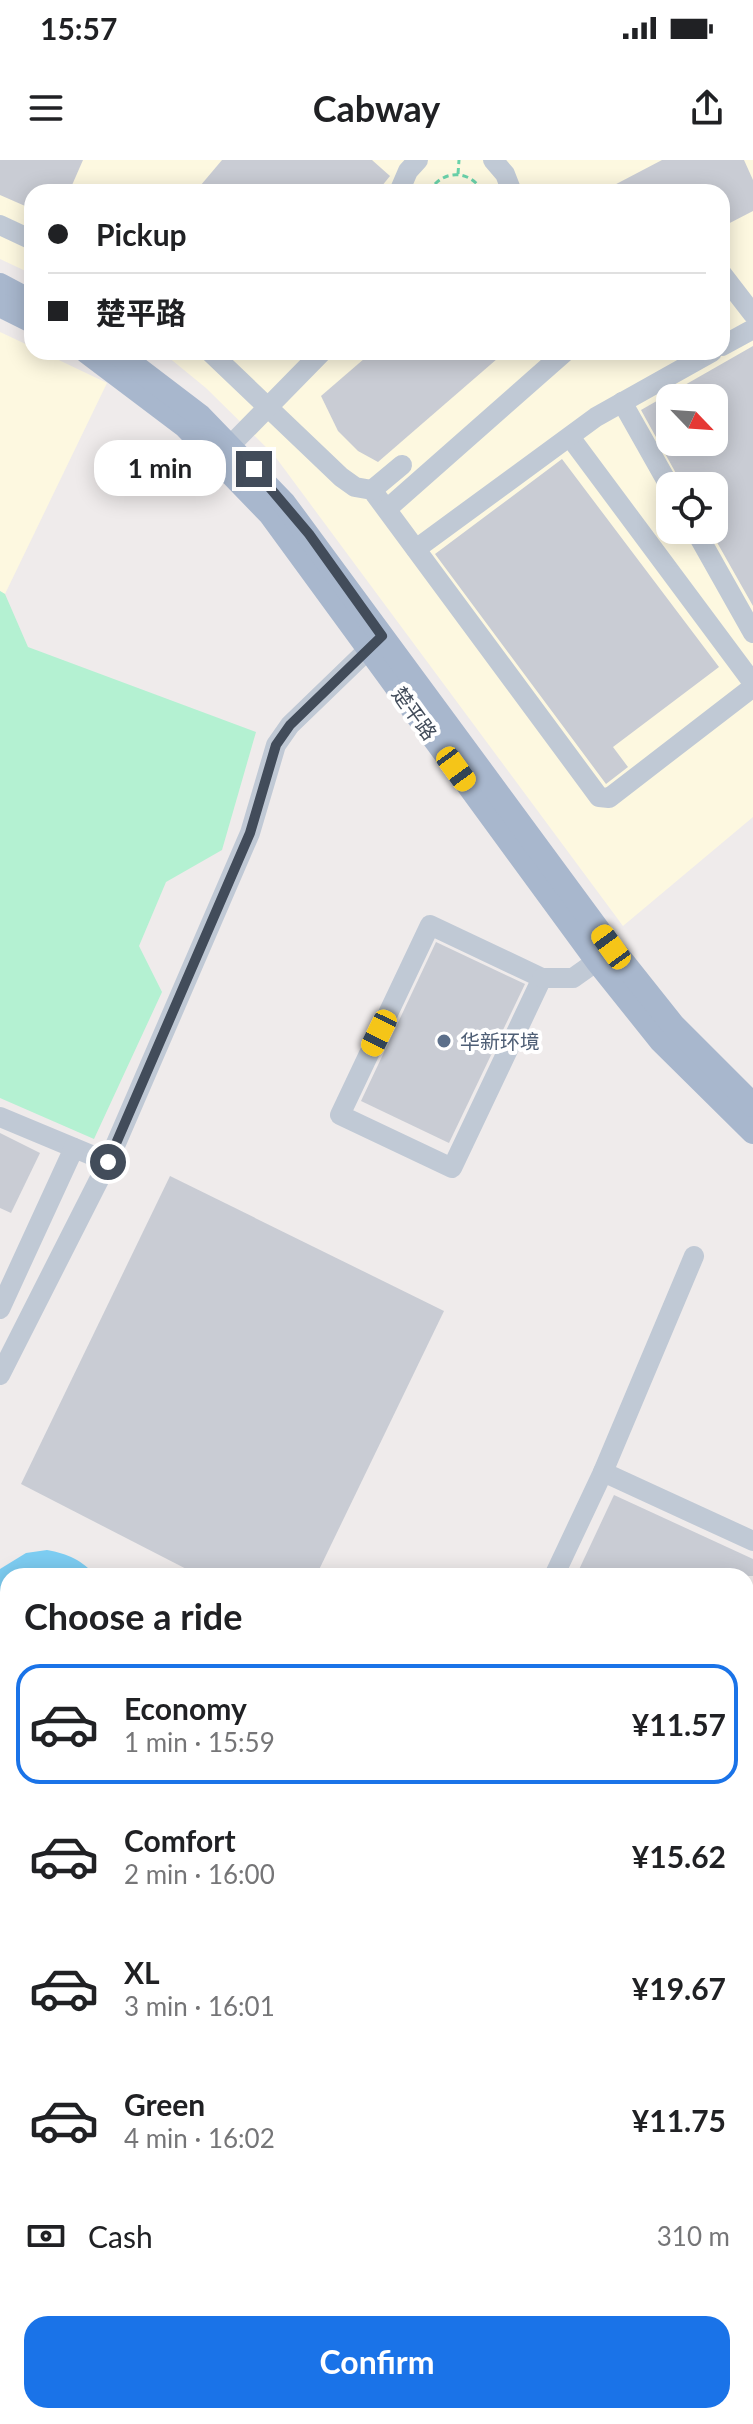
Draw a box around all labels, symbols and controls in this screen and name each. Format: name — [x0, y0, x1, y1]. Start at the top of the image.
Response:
text: 15:57 — [40, 10, 117, 46]
icon: menu — [24, 86, 68, 130]
text: Cabway — [313, 86, 440, 130]
icon: share — [685, 86, 729, 130]
text: Pickup — [96, 216, 187, 252]
text: 楚平路 — [96, 294, 186, 330]
north arrow — [656, 384, 728, 456]
map controls — [656, 384, 728, 544]
callout: 1 min — [94, 441, 226, 497]
route end — [236, 451, 272, 487]
text: 1 min — [128, 452, 192, 484]
button: locate — [656, 472, 728, 544]
street label: 楚平路 — [388, 682, 442, 744]
car — [432, 743, 480, 795]
car — [587, 921, 635, 973]
car — [358, 1006, 400, 1060]
place label: 华新环境 — [460, 1029, 540, 1053]
marker: 华新环境 — [435, 1032, 453, 1050]
route start — [90, 1144, 126, 1180]
text: Choose a ride — [24, 1594, 243, 1638]
icon: car — [28, 1688, 100, 1760]
text: Economy — [124, 1690, 247, 1726]
text: ¥11.57 — [632, 1706, 726, 1742]
text: 1 min · 15:59 — [124, 1726, 275, 1758]
icon: car — [28, 1820, 100, 1892]
text: Comfort — [124, 1822, 236, 1858]
text: ¥15.62 — [632, 1838, 726, 1874]
text: 2 min · 16:00 — [124, 1858, 275, 1890]
icon: car — [28, 1952, 100, 2024]
text: XL — [124, 1954, 160, 1990]
text: ¥19.67 — [632, 1970, 726, 2006]
text: 3 min · 16:01 — [124, 1990, 275, 2022]
icon: car — [28, 2084, 100, 2156]
text: Green — [124, 2086, 205, 2122]
text: ¥11.75 — [632, 2102, 726, 2138]
text: 4 min · 16:02 — [124, 2122, 275, 2154]
icon: cash — [24, 2214, 68, 2258]
text: Cash — [88, 2218, 153, 2254]
text: 310 m — [657, 2220, 730, 2252]
button: Confirm — [24, 2316, 730, 2408]

